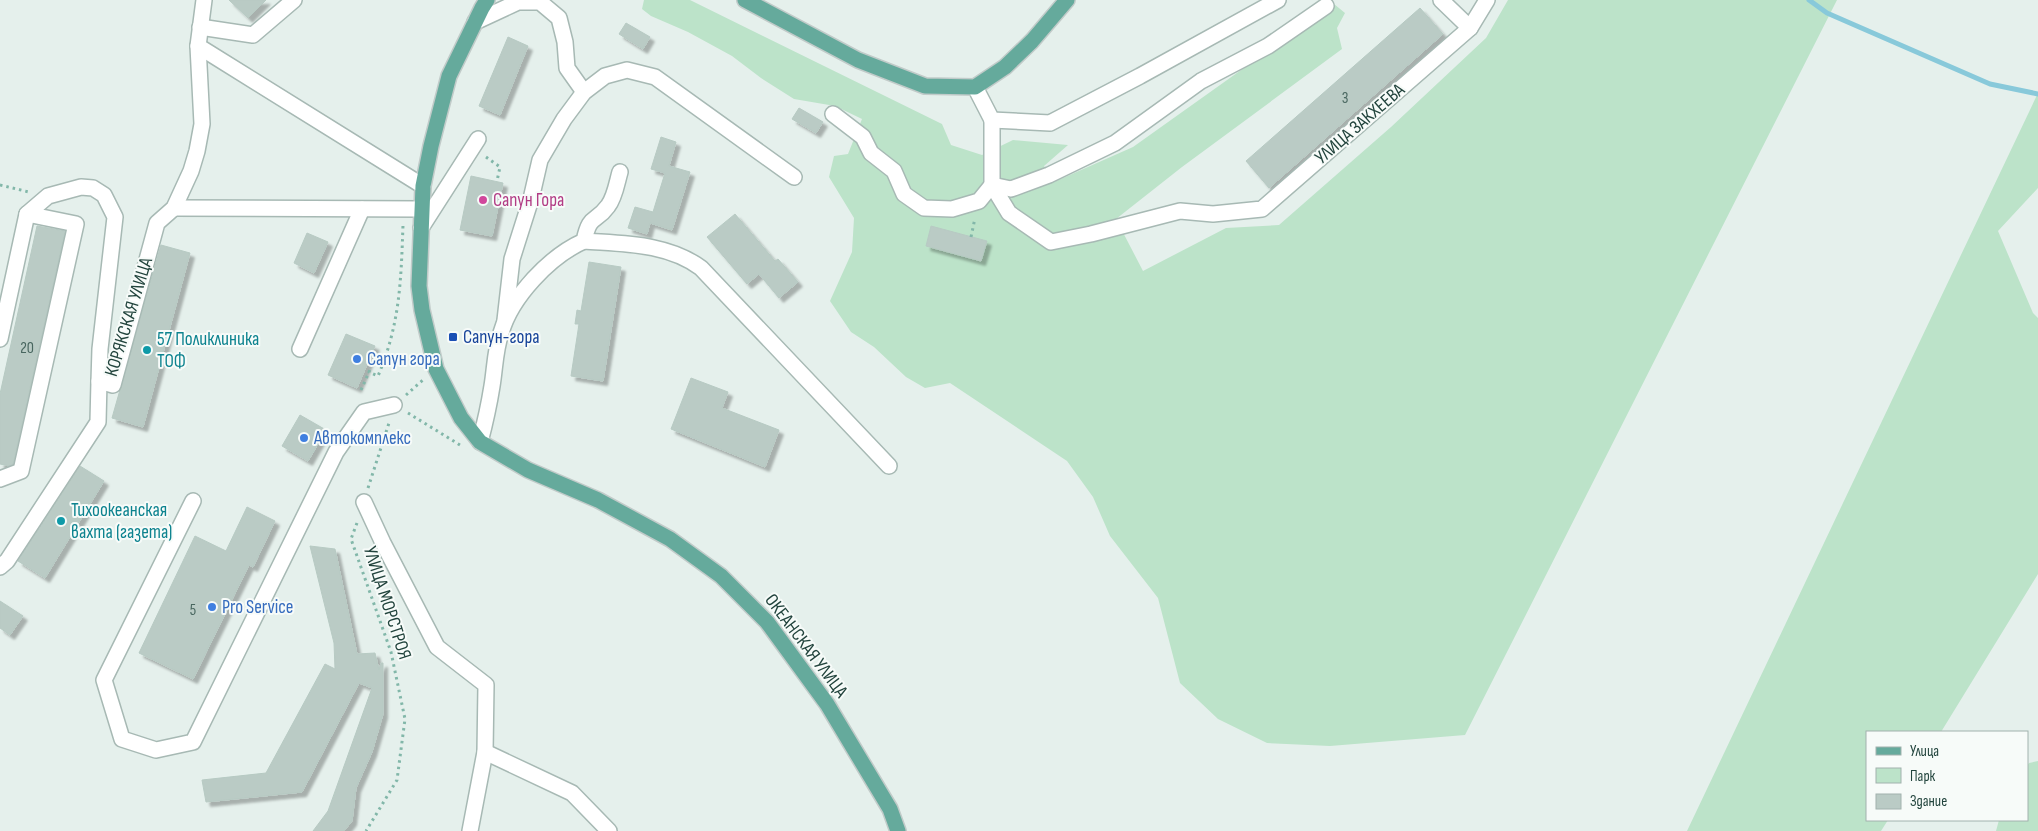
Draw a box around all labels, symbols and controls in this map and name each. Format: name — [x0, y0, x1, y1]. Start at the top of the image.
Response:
street label: УЛИЦА ЗАКХЕЕВА — [1310, 78, 1410, 169]
house number: 3 — [1342, 89, 1348, 108]
place label: Сапун Гора — [493, 189, 564, 212]
marker: Сапун Гора — [477, 194, 489, 206]
street label: КОРЯКСКАЯ УЛИЦА — [100, 254, 158, 379]
place label: Сапун-гора — [463, 326, 540, 349]
place label: 57 Поликлиника ТОФ — [157, 328, 259, 373]
marker: Сапун-гора — [447, 331, 459, 343]
house number: 20 — [20, 339, 34, 358]
marker: 57 Поликлиника ТОФ — [141, 344, 153, 356]
place label: Сапун гора — [367, 348, 440, 371]
marker: Сапун гора — [351, 353, 363, 365]
place label: Автокомплекс — [313, 427, 411, 450]
marker: Автокомплекс — [298, 432, 310, 444]
place label: Тихоокеанская вахта (газета) — [71, 499, 172, 544]
marker: Тихоокеанская вахта (газета) — [55, 515, 67, 527]
street label: УЛИЦА МОРСТРОЯ — [358, 544, 416, 662]
street label: ОКЕАНСКАЯ УЛИЦА — [760, 590, 853, 703]
place label: Pro Service — [222, 596, 294, 619]
house number: 5 — [190, 601, 196, 620]
marker: Pro Service — [206, 601, 218, 613]
legend — [1866, 731, 2028, 821]
text: Улица — [1910, 742, 1939, 761]
text: Парк — [1910, 767, 1936, 786]
text: Здание — [1910, 792, 1947, 811]

